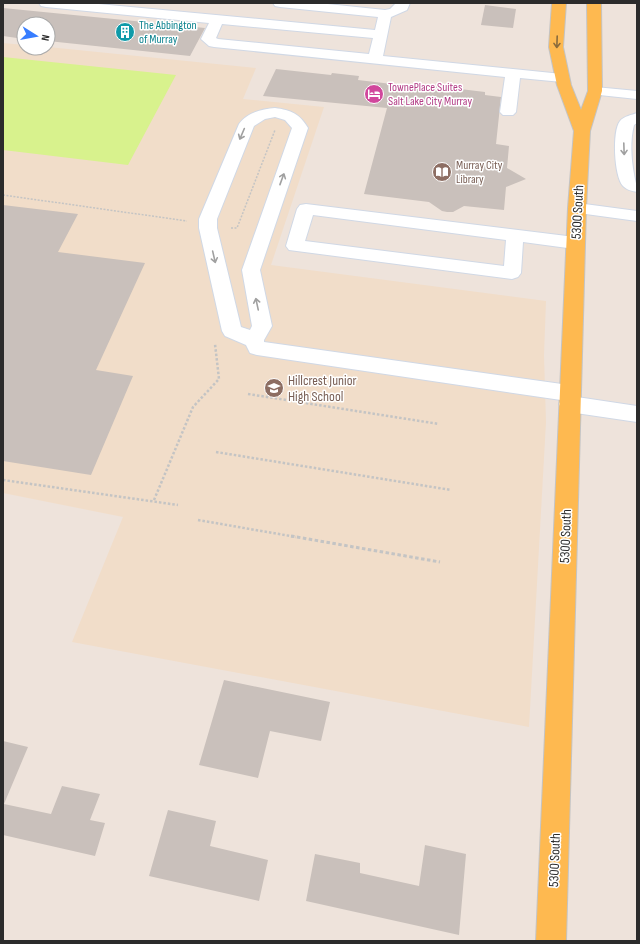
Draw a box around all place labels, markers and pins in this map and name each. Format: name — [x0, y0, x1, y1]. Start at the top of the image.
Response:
place label: The Abbington of Murray — [139, 18, 197, 47]
building icon: The Abbington of Murray — [114, 21, 136, 43]
place label: TownePlace Suites Salt Lake City Murray — [388, 80, 472, 109]
hotel icon: TownePlace Suites Salt Lake City Murray — [363, 83, 385, 105]
place label: Murray City Library — [456, 158, 503, 187]
library icon: Murray City Library — [431, 161, 453, 183]
place label: Hillcrest Junior High School — [288, 372, 357, 405]
school or university icon: Hillcrest Junior High School — [263, 377, 285, 399]

